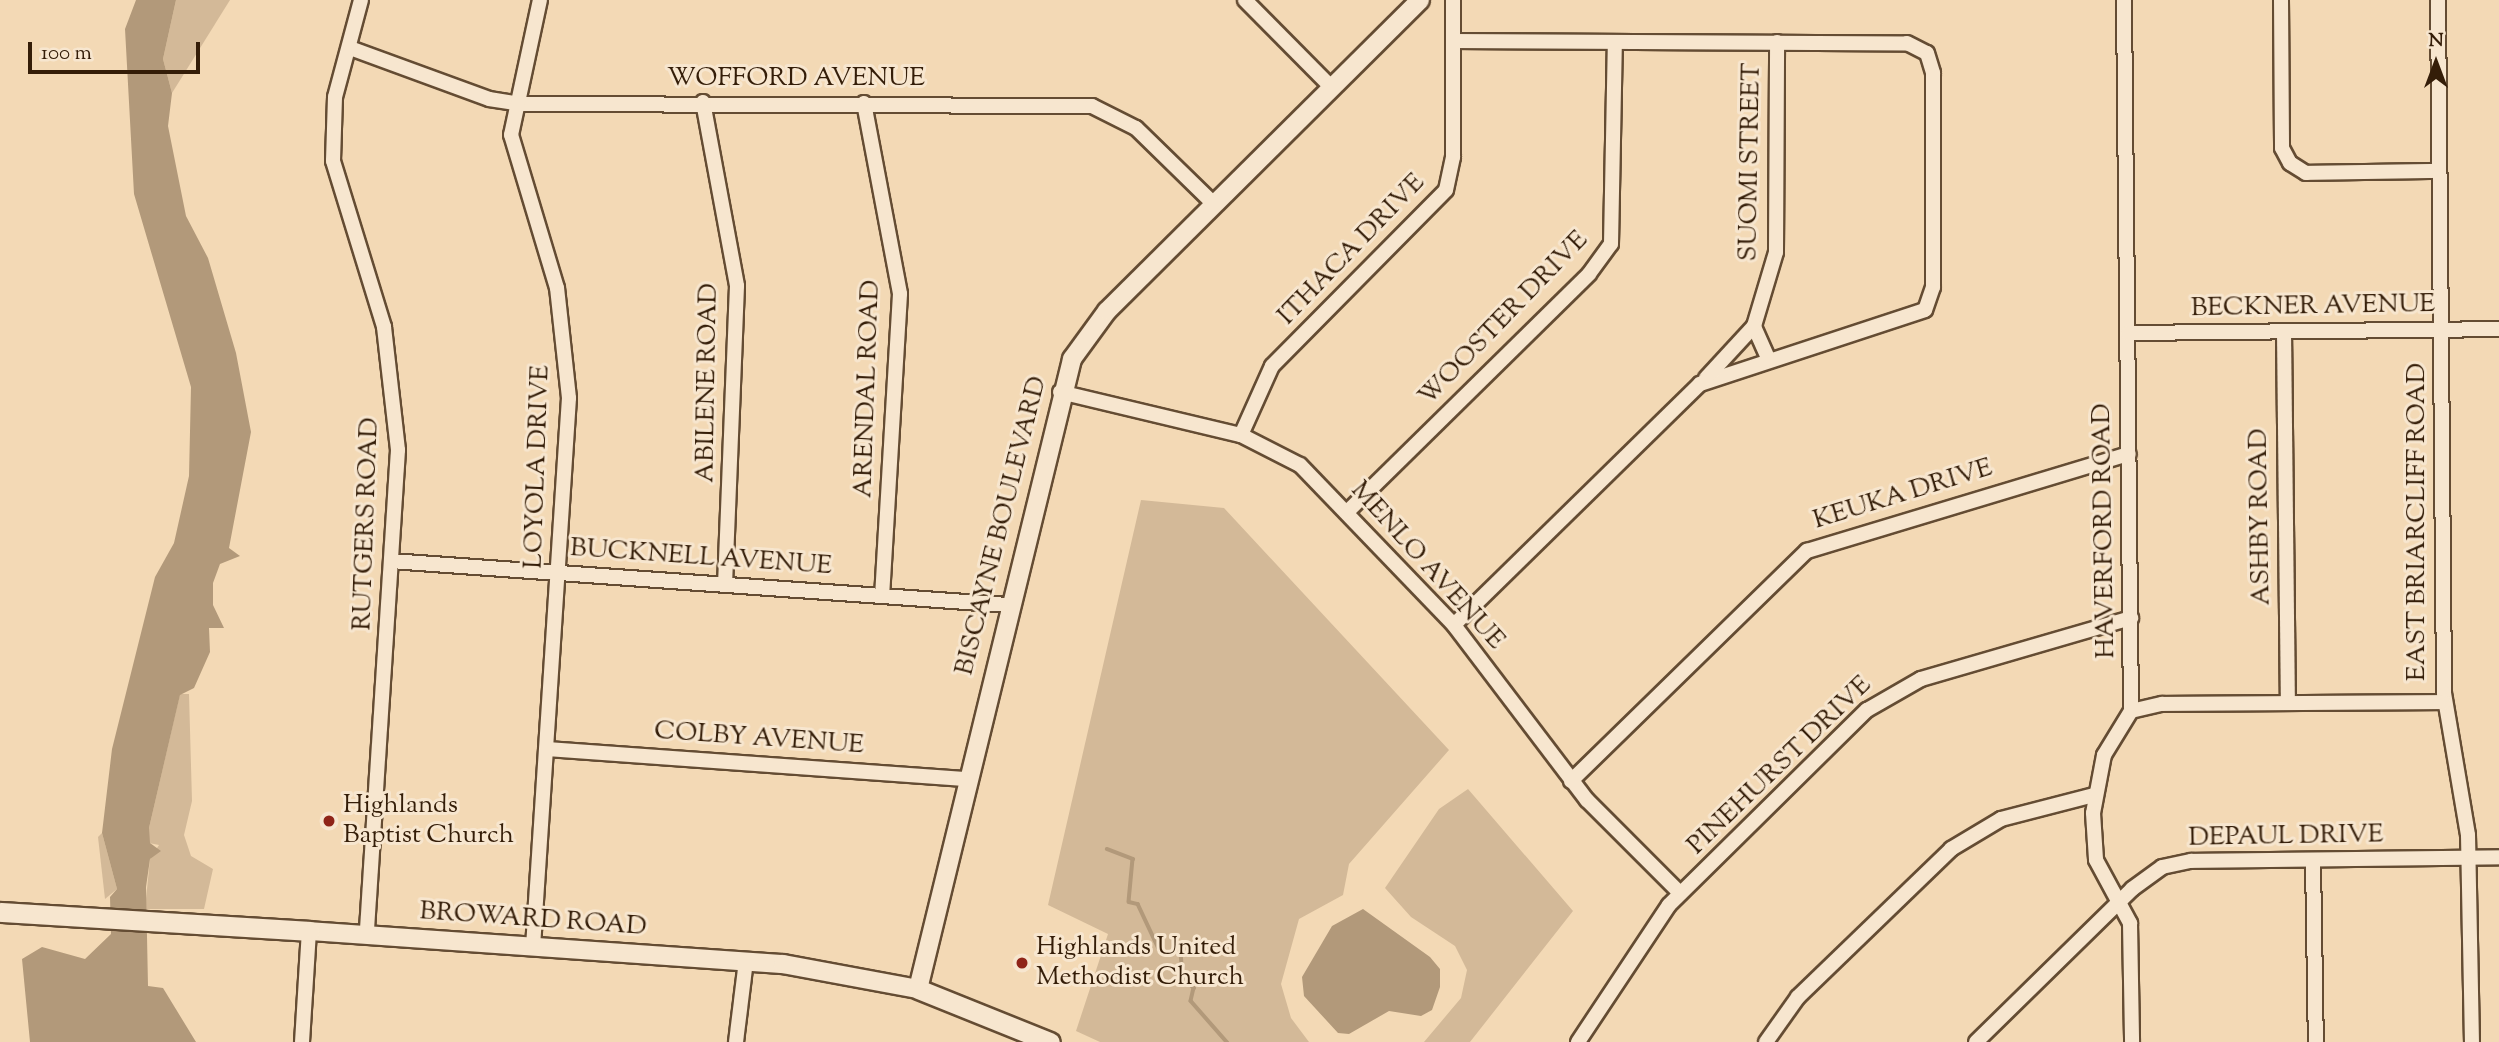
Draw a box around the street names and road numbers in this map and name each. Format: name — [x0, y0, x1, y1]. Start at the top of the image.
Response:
street label: SUOMI STREET — [1734, 62, 1768, 262]
street label: WOFFORD AVENUE — [667, 63, 925, 95]
street label: ITHACA DRIVE — [1272, 168, 1432, 332]
street label: WOOSTER DRIVE — [1413, 225, 1595, 413]
street label: ARENDAL ROAD — [849, 279, 887, 499]
street label: ABILENE ROAD — [691, 283, 725, 483]
street label: BECKNER AVENUE — [2191, 289, 2435, 325]
street label: EAST BRIARCLIFF ROAD — [2402, 363, 2434, 681]
street label: LOYOLA DRIVE — [519, 365, 557, 569]
street label: BISCAYNE BOULEVARD — [950, 373, 1054, 679]
street label: HAVERFORD ROAD — [2087, 403, 2123, 659]
street label: RUTGERS ROAD — [348, 417, 386, 631]
street label: ASHBY ROAD — [2244, 428, 2278, 606]
street label: KEUKA DRIVE — [1810, 453, 1996, 537]
street label: MENLO AVENUE — [1343, 475, 1511, 657]
street label: BUCKNELL AVENUE — [569, 533, 833, 583]
street label: PINEHURST DRIVE — [1682, 670, 1878, 862]
street label: COLBY AVENUE — [653, 716, 865, 762]
street label: DEPAUL DRIVE — [2188, 820, 2384, 854]
street label: BROWARD ROAD — [418, 897, 648, 943]

